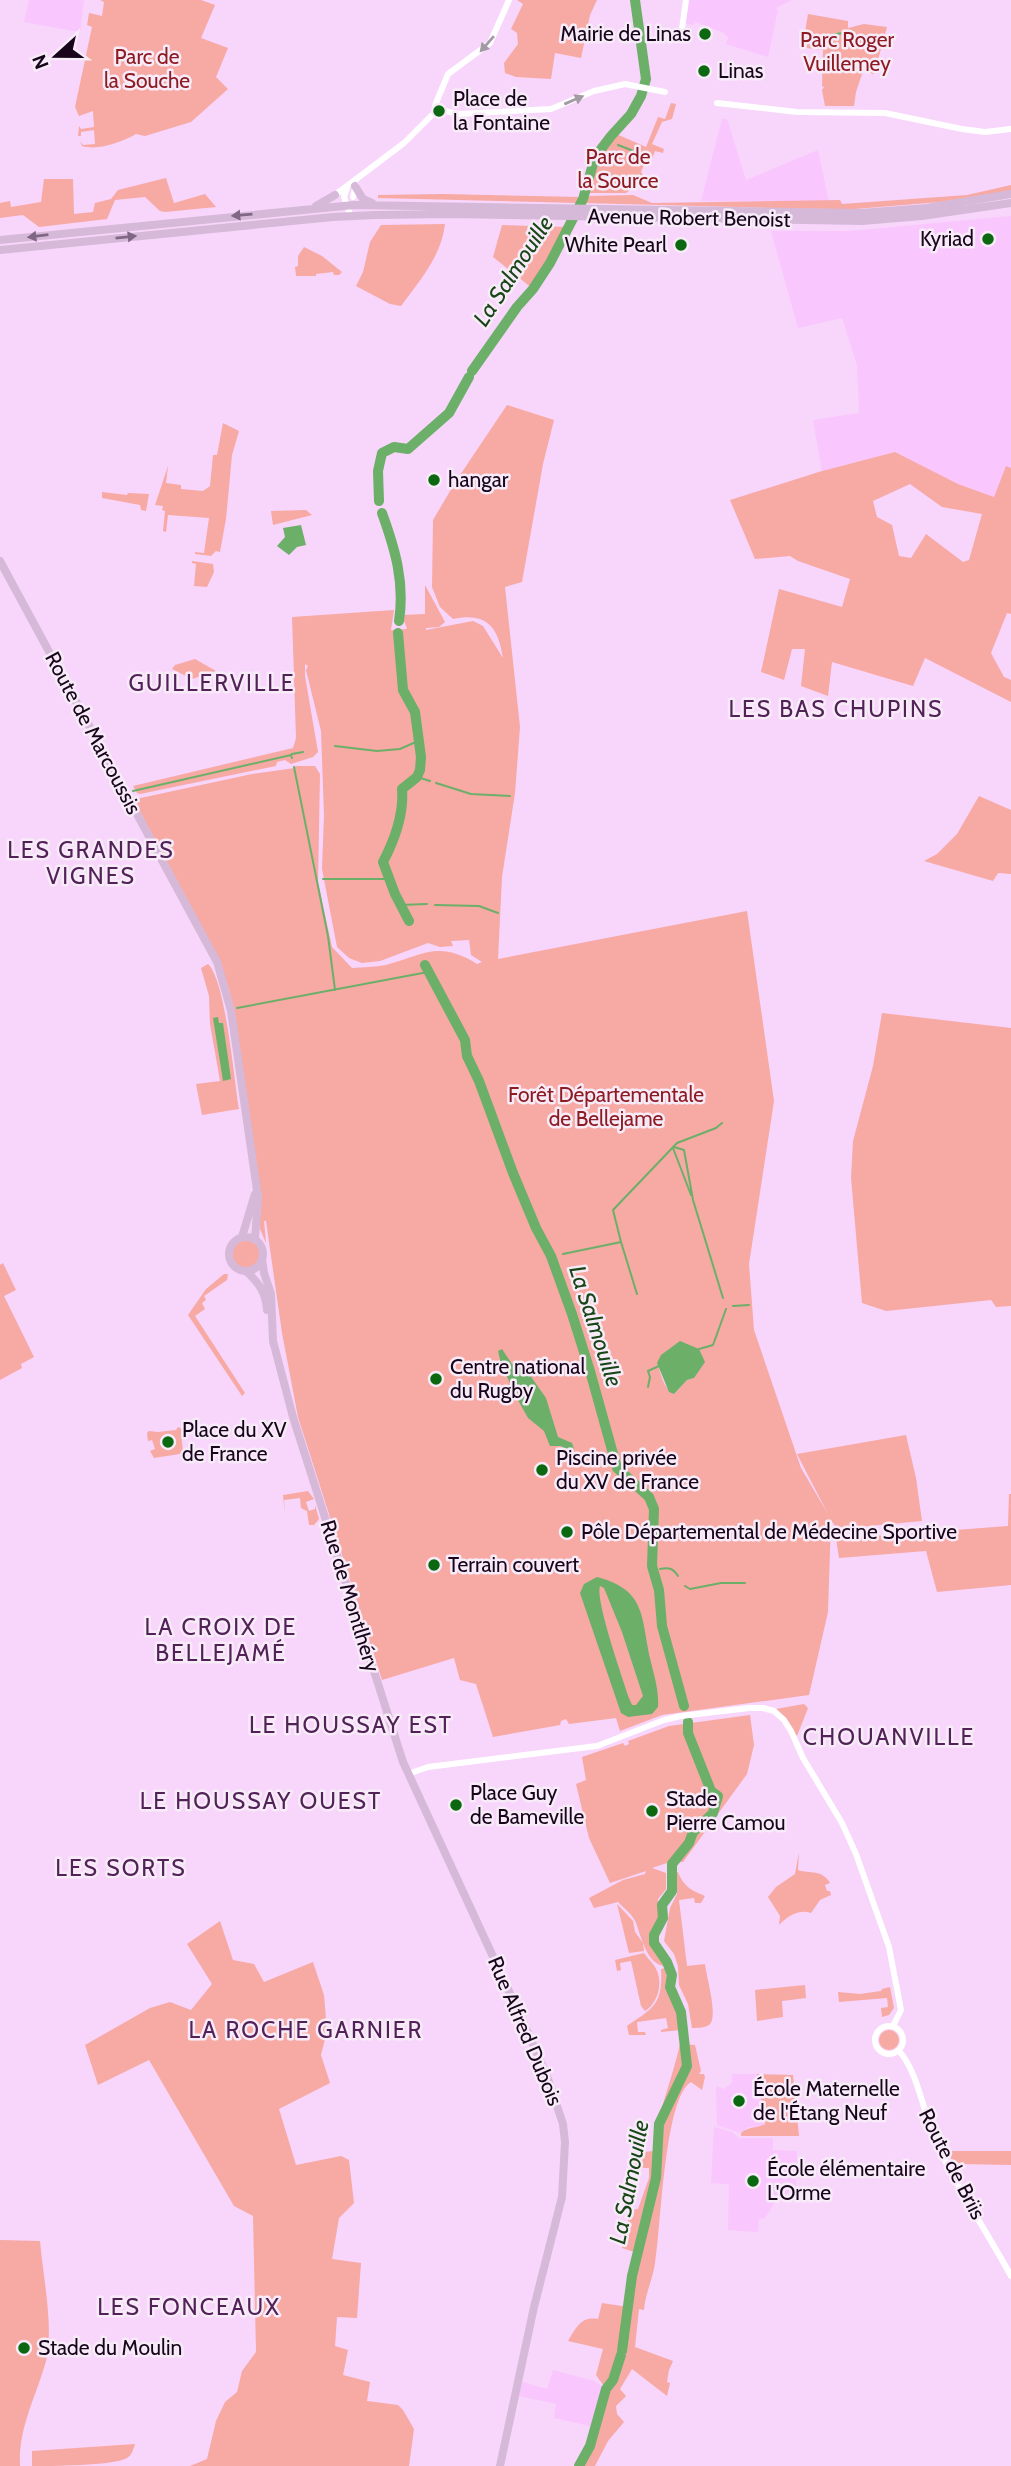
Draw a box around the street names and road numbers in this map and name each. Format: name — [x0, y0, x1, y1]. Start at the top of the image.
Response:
street label: Avenue Robert Benoist — [587, 203, 791, 232]
street label: Route de Marcoussis — [40, 647, 147, 818]
street label: Rue de Montlhéry — [316, 1517, 386, 1675]
street label: Rue Alfred Dubois — [483, 1952, 568, 2109]
street label: Route de Briis — [914, 2104, 991, 2224]

